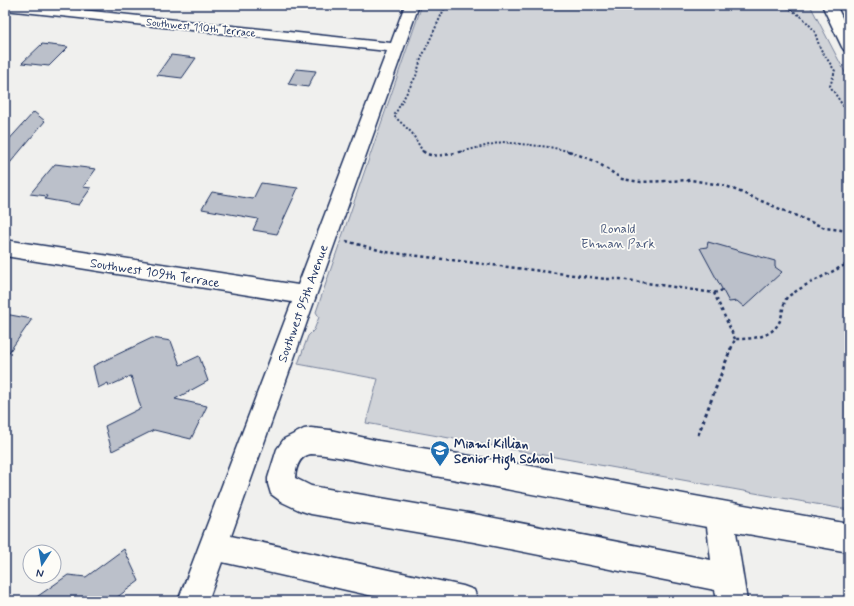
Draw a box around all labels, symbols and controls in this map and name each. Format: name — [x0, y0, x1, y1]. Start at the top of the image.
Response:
street label: Southwest 110th Terrace — [145, 15, 256, 41]
park label: Ronald Ehman Park — [581, 221, 655, 253]
street label: Southwest 95th Avenue — [274, 242, 333, 365]
street label: Southwest 109th Terrace — [89, 255, 221, 292]
place label: Miami Killian Senior High School — [454, 436, 553, 471]
school or university icon: Miami Killian Senior High School — [429, 439, 451, 467]
north arrow — [22, 544, 62, 584]
text: N — [35, 565, 45, 580]

